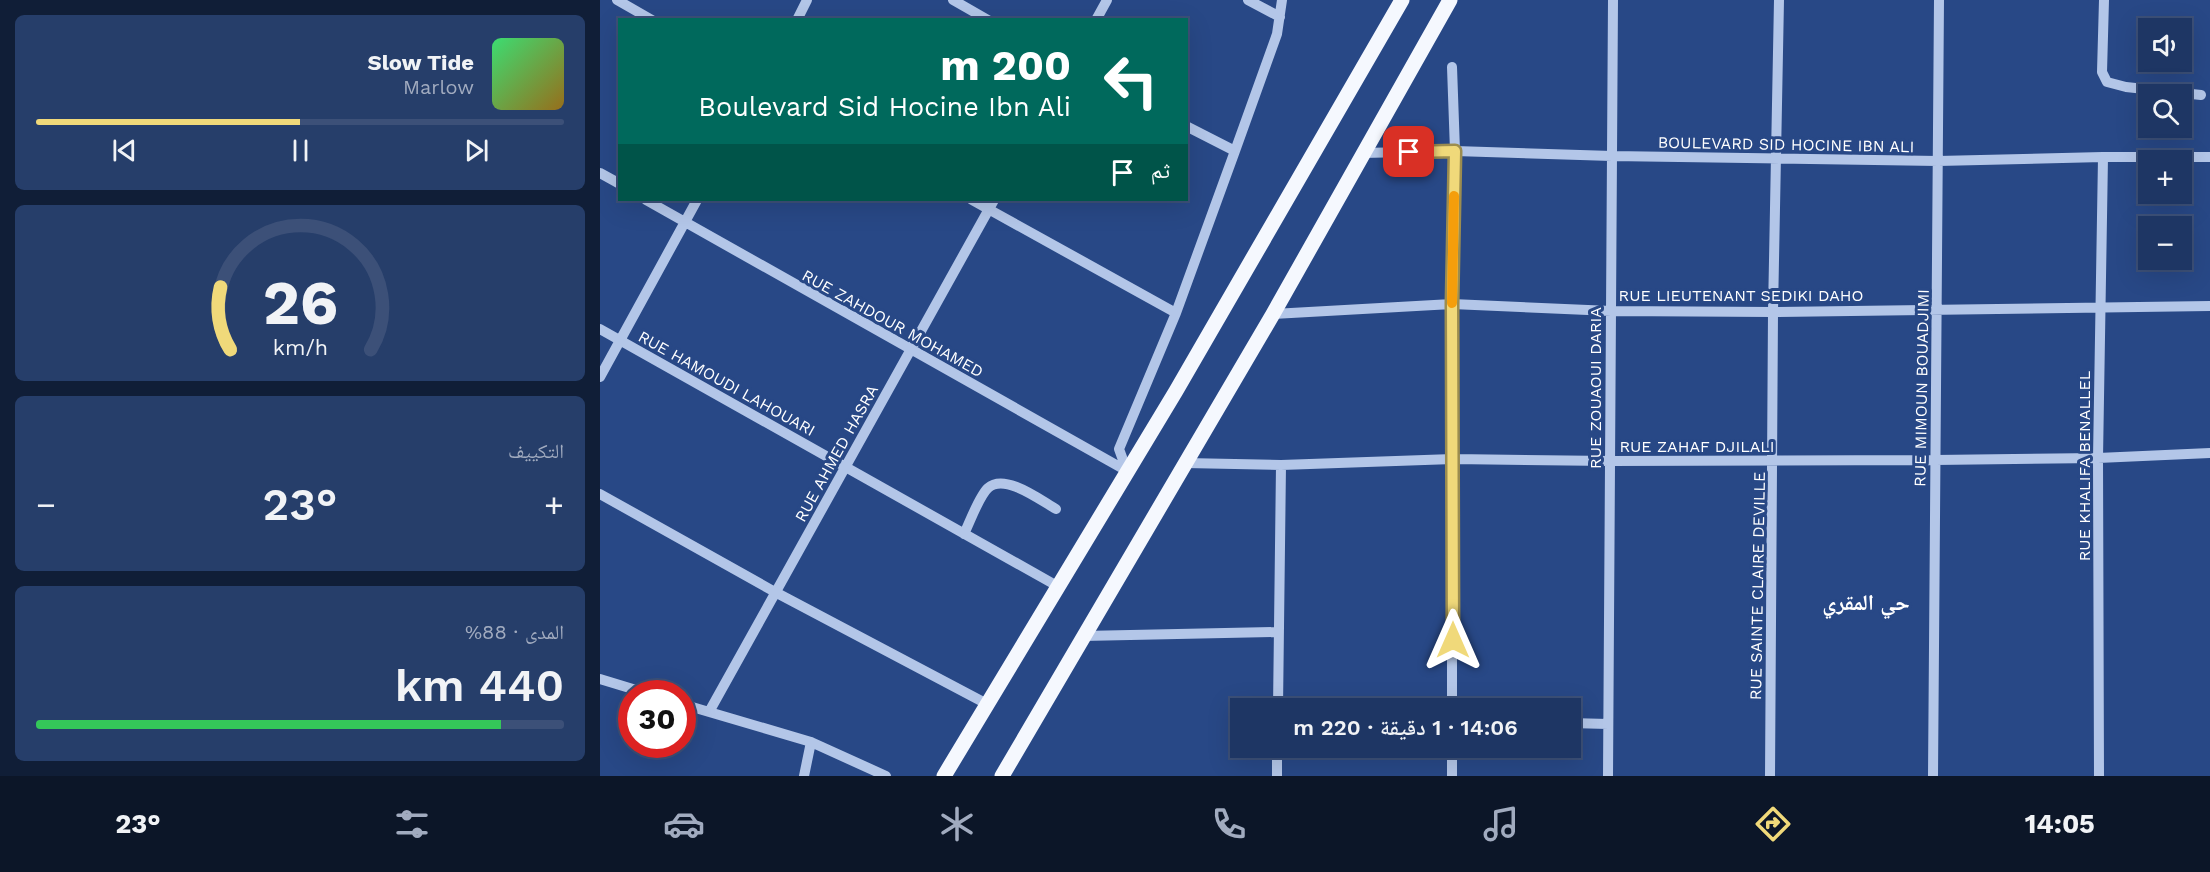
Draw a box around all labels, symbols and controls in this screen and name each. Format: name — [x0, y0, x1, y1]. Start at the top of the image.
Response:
map controls — [2138, 18, 2192, 270]
button: sound — [2138, 18, 2192, 72]
text: 200 m — [940, 41, 1071, 90]
icon: left — [1092, 42, 1170, 120]
text: Slow Tide — [367, 50, 474, 75]
text: Marlow — [403, 75, 474, 99]
button: search — [2138, 84, 2192, 138]
text: Boulevard Sid Hocine Ibn Ali — [698, 91, 1071, 123]
pin — [1383, 126, 1434, 177]
street label: BOULEVARD SID HOCINE IBN ALI — [1658, 133, 1914, 156]
icon: previous — [108, 134, 141, 167]
icon: pause — [284, 134, 317, 167]
icon: next — [460, 134, 493, 167]
icon: arrive — [1392, 135, 1425, 168]
button: + — [2138, 150, 2192, 204]
icon: arrive — [1106, 156, 1139, 189]
text: ثم — [1151, 158, 1170, 183]
button: − — [2138, 216, 2192, 270]
text: 26 — [262, 266, 338, 339]
street label: RUE ZAHDOUR MOHAMED — [799, 266, 987, 381]
street label: RUE LIEUTENANT SEDIKI DAHO — [1619, 286, 1863, 305]
street label: RUE MIMOUN BOUADJIMI — [1910, 289, 1933, 487]
street label: RUE ZOUAOUI DARIA — [1586, 307, 1605, 469]
street label: RUE HAMOUDI LAHOUARI — [635, 327, 819, 440]
text: km/h — [272, 335, 328, 360]
street label: RUE KHALIFA BENALLEL — [2075, 370, 2094, 561]
street label: RUE AHMED HASRA — [791, 381, 882, 525]
street label: RUE ZAHAF DJILALI — [1619, 437, 1775, 456]
text: التكييف — [508, 439, 564, 463]
street label: RUE SAINTE CLAIRE DEVILLE — [1746, 472, 1769, 700]
text: 23° — [263, 478, 337, 531]
text: − — [36, 485, 56, 524]
text: + — [544, 485, 564, 524]
district label: حي المقري — [1822, 590, 1910, 619]
position arrow — [1421, 608, 1485, 672]
text: المدى · 88% — [465, 620, 564, 644]
text: 440 km — [395, 659, 564, 712]
speed limit sign: 30 — [618, 680, 696, 758]
text: 14:06 · 1 دقيقة · 220 m — [1293, 715, 1518, 740]
icon: filters — [391, 803, 433, 845]
icon: car — [663, 803, 705, 845]
icon: climate — [936, 803, 978, 845]
icon: phone — [1208, 803, 1250, 845]
icon: music — [1480, 803, 1522, 845]
icon: directions — [1752, 803, 1794, 845]
text: 23° — [115, 808, 161, 840]
text: 14:05 — [2025, 808, 2095, 840]

